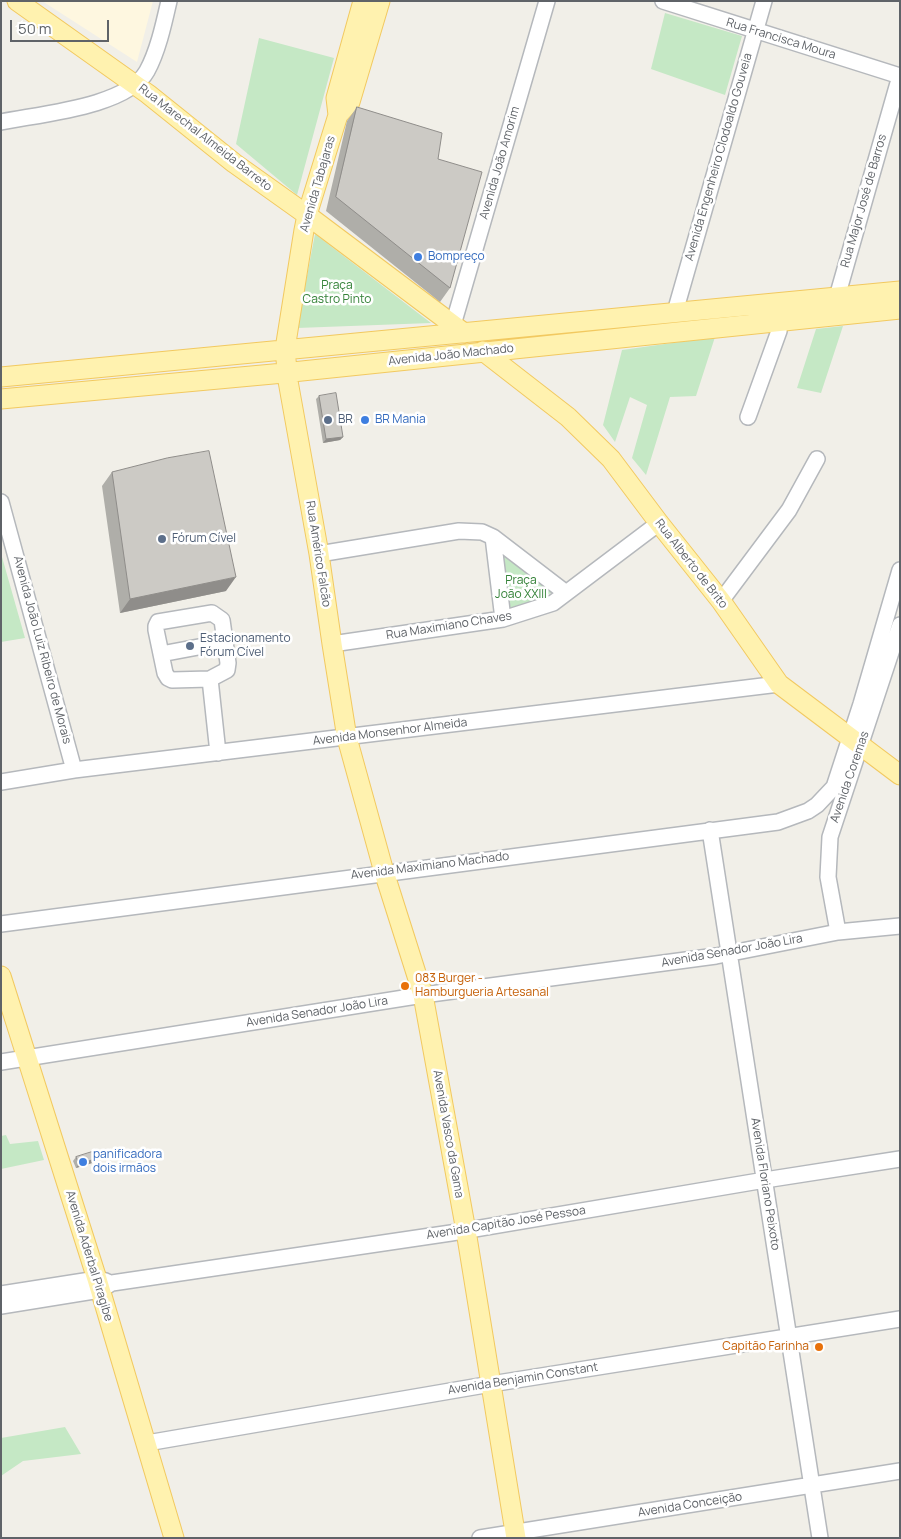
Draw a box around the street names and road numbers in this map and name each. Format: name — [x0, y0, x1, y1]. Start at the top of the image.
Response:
street label: Rua Francisca Moura — [724, 15, 838, 63]
street label: Avenida Engenheiro Clodoaldo Gouveia — [682, 51, 756, 263]
street label: Rua Marechal Almeida Barreto — [136, 81, 274, 195]
street label: Avenida João Amorim — [477, 105, 523, 221]
street label: Rua Major José de Barros — [838, 133, 890, 269]
street label: Avenida Tabajaras — [297, 134, 339, 234]
street label: Avenida João Machado — [388, 341, 514, 369]
street label: Rua Américo Falcão — [302, 500, 334, 608]
street label: Rua Alberto de Brito — [652, 516, 730, 612]
street label: Avenida João Luiz Ribeiro de Morais — [10, 554, 74, 746]
street label: Rua Maximiano Chaves — [385, 609, 513, 643]
street label: Avenida Monsenhor Almeida — [312, 715, 468, 749]
street label: Avenida Coremas — [828, 729, 872, 825]
street label: Avenida Maximiano Machado — [350, 849, 510, 883]
street label: Avenida Senador João Lira — [660, 931, 804, 971]
street label: Avenida Senador João Lira — [245, 994, 389, 1030]
street label: Avenida Vasco da Gama — [430, 1069, 466, 1199]
street label: Avenida Floriano Peixoto — [747, 1117, 783, 1251]
street label: Avenida Aderbal Piragibe — [62, 1189, 116, 1323]
street label: Avenida Capitão José Pessoa — [425, 1203, 587, 1243]
street label: Avenida Benjamin Constant — [447, 1360, 599, 1398]
street label: Avenida Conceição — [637, 1490, 743, 1520]

